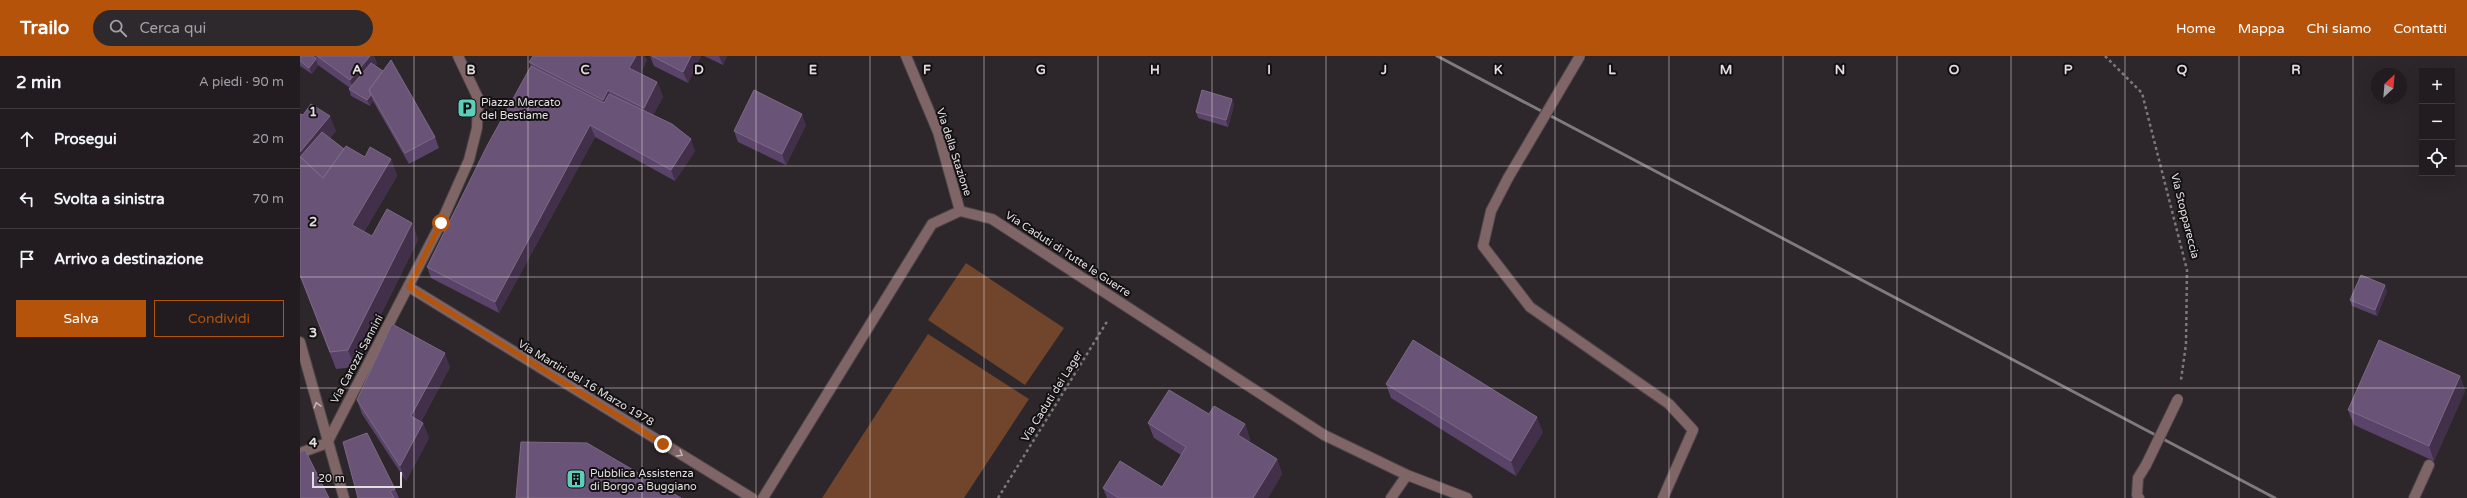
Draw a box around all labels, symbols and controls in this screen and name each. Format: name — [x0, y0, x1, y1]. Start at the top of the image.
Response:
search box — [93, 10, 373, 46]
text: Trailo — [20, 17, 69, 39]
icon: search — [107, 17, 129, 39]
text: Cerca qui — [139, 19, 206, 37]
text: Home — [2176, 20, 2216, 37]
text: Mappa — [2238, 20, 2285, 37]
text: Chi siamo — [2307, 20, 2371, 37]
text: Contatti — [2393, 20, 2447, 37]
text: A — [352, 62, 362, 78]
text: B — [466, 62, 476, 78]
text: C — [580, 62, 590, 78]
text: D — [694, 62, 704, 78]
text: E — [809, 62, 817, 78]
text: F — [923, 62, 931, 78]
text: G — [1036, 62, 1046, 78]
text: H — [1150, 62, 1160, 78]
text: I — [1267, 62, 1271, 78]
text: J — [1380, 62, 1387, 78]
text: K — [1494, 62, 1503, 78]
text: L — [1608, 62, 1616, 78]
text: M — [1720, 62, 1732, 78]
text: N — [1835, 62, 1845, 78]
text: O — [1949, 62, 1960, 78]
text: P — [2064, 62, 2073, 78]
text: Q — [2177, 62, 2188, 78]
text: R — [2291, 62, 2301, 78]
north arrow — [2371, 68, 2407, 104]
map controls — [2419, 68, 2455, 176]
button: + — [2419, 68, 2455, 104]
text: 2 min — [16, 72, 61, 93]
text: A piedi · 90 m — [199, 74, 284, 90]
place label: Piazza Mercato del Bestiame — [481, 96, 561, 122]
parking icon: Piazza Mercato del Bestiame — [456, 97, 478, 119]
text: 1 — [309, 104, 317, 120]
button: − — [2419, 104, 2455, 140]
street label: Via della Stazione — [934, 106, 974, 198]
icon: ahead — [16, 128, 38, 150]
text: Prosegui — [54, 130, 117, 148]
text: 20 m — [252, 131, 284, 147]
button: locate — [2419, 140, 2455, 176]
street label: Via Stoppareccia — [2168, 172, 2202, 260]
icon: left — [16, 188, 38, 210]
text: Svolta a sinistra — [54, 190, 165, 208]
text: 70 m — [252, 191, 284, 207]
street label: Via Caduti di Tutte le Guerre — [1003, 209, 1133, 299]
text: 2 — [309, 214, 317, 230]
route start — [432, 214, 450, 232]
icon: arrive — [16, 248, 38, 270]
text: Arrivo a destinazione — [54, 250, 204, 268]
button: Salva — [16, 300, 146, 337]
button: Condividi — [154, 300, 284, 337]
street label: Via Carozzi Sannini — [328, 312, 386, 406]
text: 3 — [309, 325, 317, 341]
street label: Via Martiri del 16 Marzo 1978 — [516, 337, 656, 429]
street label: Via Caduti dei Lager — [1019, 347, 1086, 444]
one-way arrow — [313, 402, 322, 409]
text: 4 — [309, 435, 318, 451]
route end — [654, 435, 672, 453]
one-way arrow — [676, 450, 683, 457]
place label: Pubblica Assistenza di Borgo a Buggiano — [590, 467, 697, 493]
building icon: Pubblica Assistenza di Borgo a Buggiano — [565, 468, 587, 490]
scale bar — [312, 470, 402, 489]
text: 20 m — [318, 472, 345, 485]

